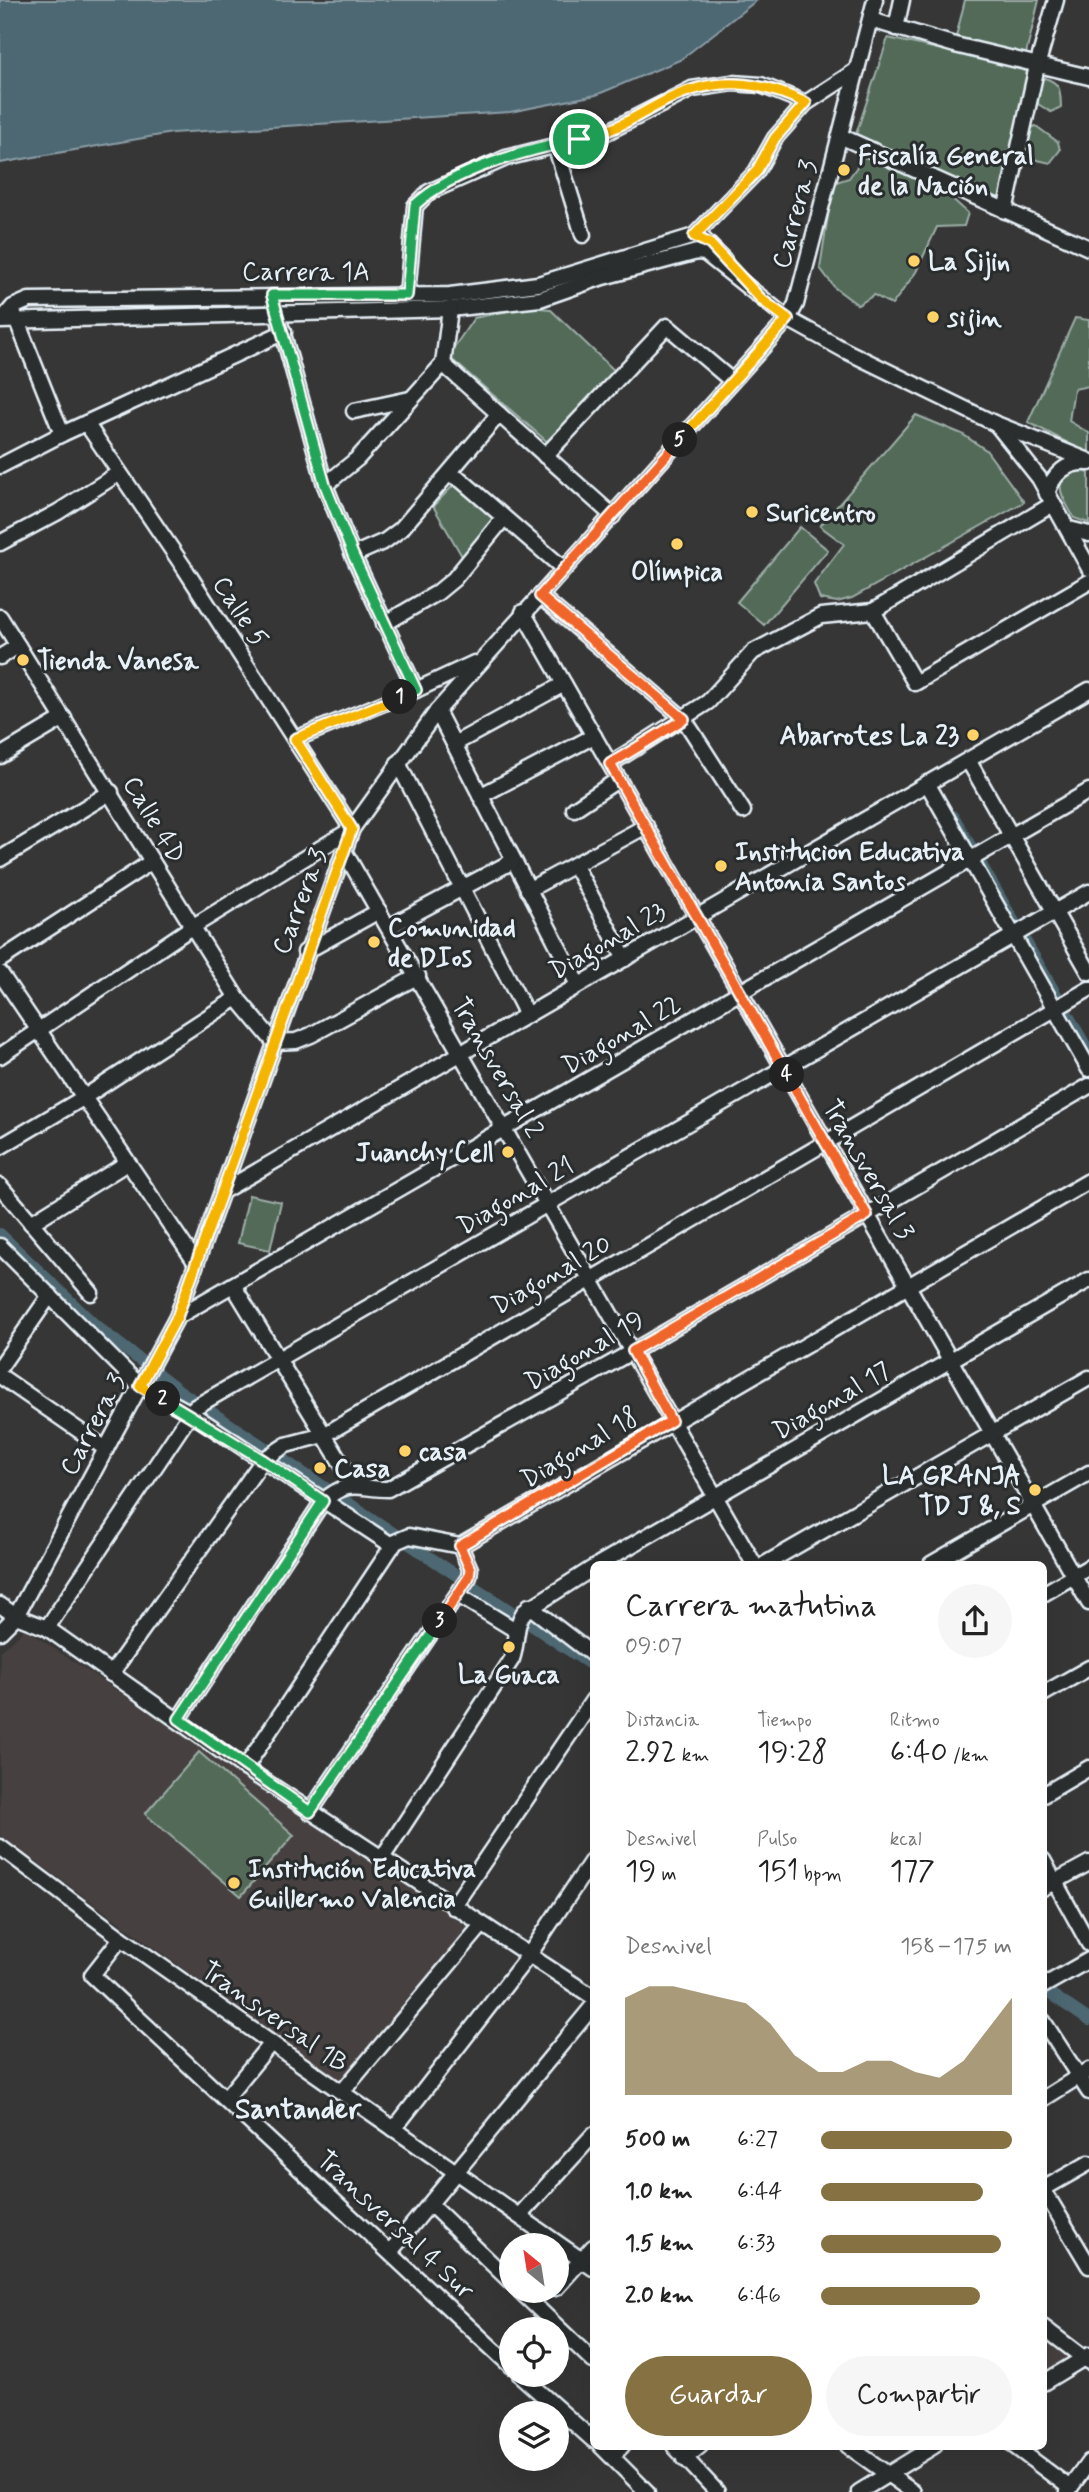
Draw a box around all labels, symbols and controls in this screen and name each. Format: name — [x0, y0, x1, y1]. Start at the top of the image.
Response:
pin — [549, 109, 609, 169]
icon: arrive — [560, 120, 598, 158]
place label: Fiscalía General de la Nación — [858, 140, 1034, 204]
street label: Carrera 3 — [765, 156, 827, 273]
marker: Fiscalía General de la Nación — [836, 162, 852, 178]
place label: La Sijin — [928, 246, 1010, 281]
marker: La Sijin — [906, 253, 922, 269]
street label: Carrera 1A — [242, 256, 370, 290]
place label: sijin — [946, 302, 1002, 336]
marker: sijin — [925, 309, 941, 325]
pin: 5 — [662, 422, 698, 458]
text: 5 — [674, 427, 685, 452]
place label: Suricentro — [766, 497, 876, 531]
marker: Suricentro — [744, 504, 760, 520]
marker: Olímpica — [669, 536, 685, 552]
place label: Olímpica — [631, 556, 723, 590]
street label: Calle 5 — [204, 570, 275, 654]
place label: Tienda Vanesa — [37, 645, 200, 679]
marker: Tienda Vanesa — [15, 652, 31, 668]
pin: 1 — [382, 680, 418, 714]
text: 1 — [395, 684, 404, 709]
place label: Abarrotes La 23 — [780, 720, 959, 754]
marker: Abarrotes La 23 — [965, 727, 981, 743]
street label: Calle 4D — [114, 770, 193, 870]
place label: Institucion Educativa Antonia Santos — [735, 836, 965, 900]
street label: Carrera 3 — [265, 844, 337, 960]
marker: Institucion Educativa Antonia Santos — [713, 858, 729, 874]
street label: Diagonal 23 — [543, 895, 674, 991]
place label: Comunidad de DIos — [388, 912, 516, 976]
marker: Comunidad de DIos — [366, 934, 382, 950]
street label: Diagonal 22 — [556, 988, 689, 1086]
street label: Transversal 2 — [442, 991, 550, 1145]
pin: 4 — [770, 1058, 804, 1092]
text: 4 — [781, 1062, 792, 1087]
street label: Transversal 3 — [813, 1094, 921, 1246]
place label: Juanchy Cell — [356, 1137, 494, 1171]
marker: Juanchy Cell — [500, 1144, 516, 1160]
street label: Diagonal 21 — [451, 1150, 582, 1246]
street label: Diagonal 20 — [486, 1228, 620, 1326]
street label: Diagonal 19 — [519, 1304, 652, 1402]
street label: Diagonal 17 — [767, 1354, 898, 1452]
street label: Carrera 3 — [53, 1368, 135, 1482]
pin: 2 — [146, 1382, 180, 1416]
text: 2 — [158, 1386, 167, 1411]
street label: Diagonal 18 — [515, 1400, 647, 1500]
place label: casa — [419, 1436, 467, 1470]
marker: casa — [397, 1443, 413, 1459]
place label: Casa — [334, 1453, 390, 1487]
marker: Casa — [312, 1460, 328, 1476]
place label: LA GRANJA TD J &, S — [882, 1460, 1021, 1524]
marker: LA GRANJA TD J &, S — [1027, 1482, 1043, 1498]
button: share — [938, 1584, 1012, 1658]
text: Carrera matutina — [625, 1585, 877, 1627]
pin: 3 — [422, 1604, 458, 1638]
text: 3 — [435, 1608, 444, 1633]
text: 09:07 — [625, 1632, 682, 1662]
marker: La Guaca — [501, 1639, 517, 1655]
place label: La Guaca — [458, 1659, 560, 1693]
text: Distancia — [625, 1708, 699, 1733]
text: Tiempo — [757, 1708, 812, 1733]
text: Ritmo — [890, 1708, 940, 1733]
text: 2.92 — [625, 1733, 677, 1772]
text: 19:28 — [757, 1733, 828, 1772]
text: 6:40 — [890, 1733, 948, 1772]
text: km — [677, 1743, 709, 1768]
text: /km — [948, 1743, 989, 1768]
text: Desnivel — [625, 1827, 697, 1852]
text: Pulso — [757, 1827, 797, 1852]
text: kcal — [890, 1827, 922, 1852]
text: 19 — [625, 1852, 656, 1891]
text: 151 — [757, 1852, 798, 1891]
text: 177 — [890, 1852, 935, 1891]
place label: Institución Educativa Guillermo Valencia — [248, 1853, 476, 1917]
text: m — [656, 1862, 677, 1887]
text: bpm — [798, 1862, 842, 1887]
marker: Institución Educativa Guillermo Valencia — [226, 1875, 242, 1891]
text: Desnivel — [625, 1932, 712, 1962]
text: 158–175 m — [900, 1932, 1012, 1962]
street label: Transversal 1B — [193, 1954, 354, 2081]
district label: Santander — [235, 2092, 362, 2129]
text: 500 m — [625, 2125, 690, 2155]
text: 6:27 — [737, 2125, 778, 2155]
street label: Transversal 4 Sur — [308, 2143, 481, 2308]
text: 1.0 km — [625, 2177, 693, 2207]
text: 6:44 — [737, 2177, 782, 2207]
text: 1.5 km — [625, 2229, 694, 2259]
text: 6:33 — [737, 2229, 775, 2259]
north arrow — [499, 2233, 569, 2303]
map controls — [499, 2233, 569, 2471]
text: 2.0 km — [625, 2281, 694, 2311]
text: 6:46 — [737, 2281, 781, 2311]
button: locate — [499, 2317, 569, 2387]
button: Guardar — [625, 2356, 812, 2436]
button: Compartir — [826, 2356, 1012, 2436]
button: layers — [499, 2401, 569, 2471]

